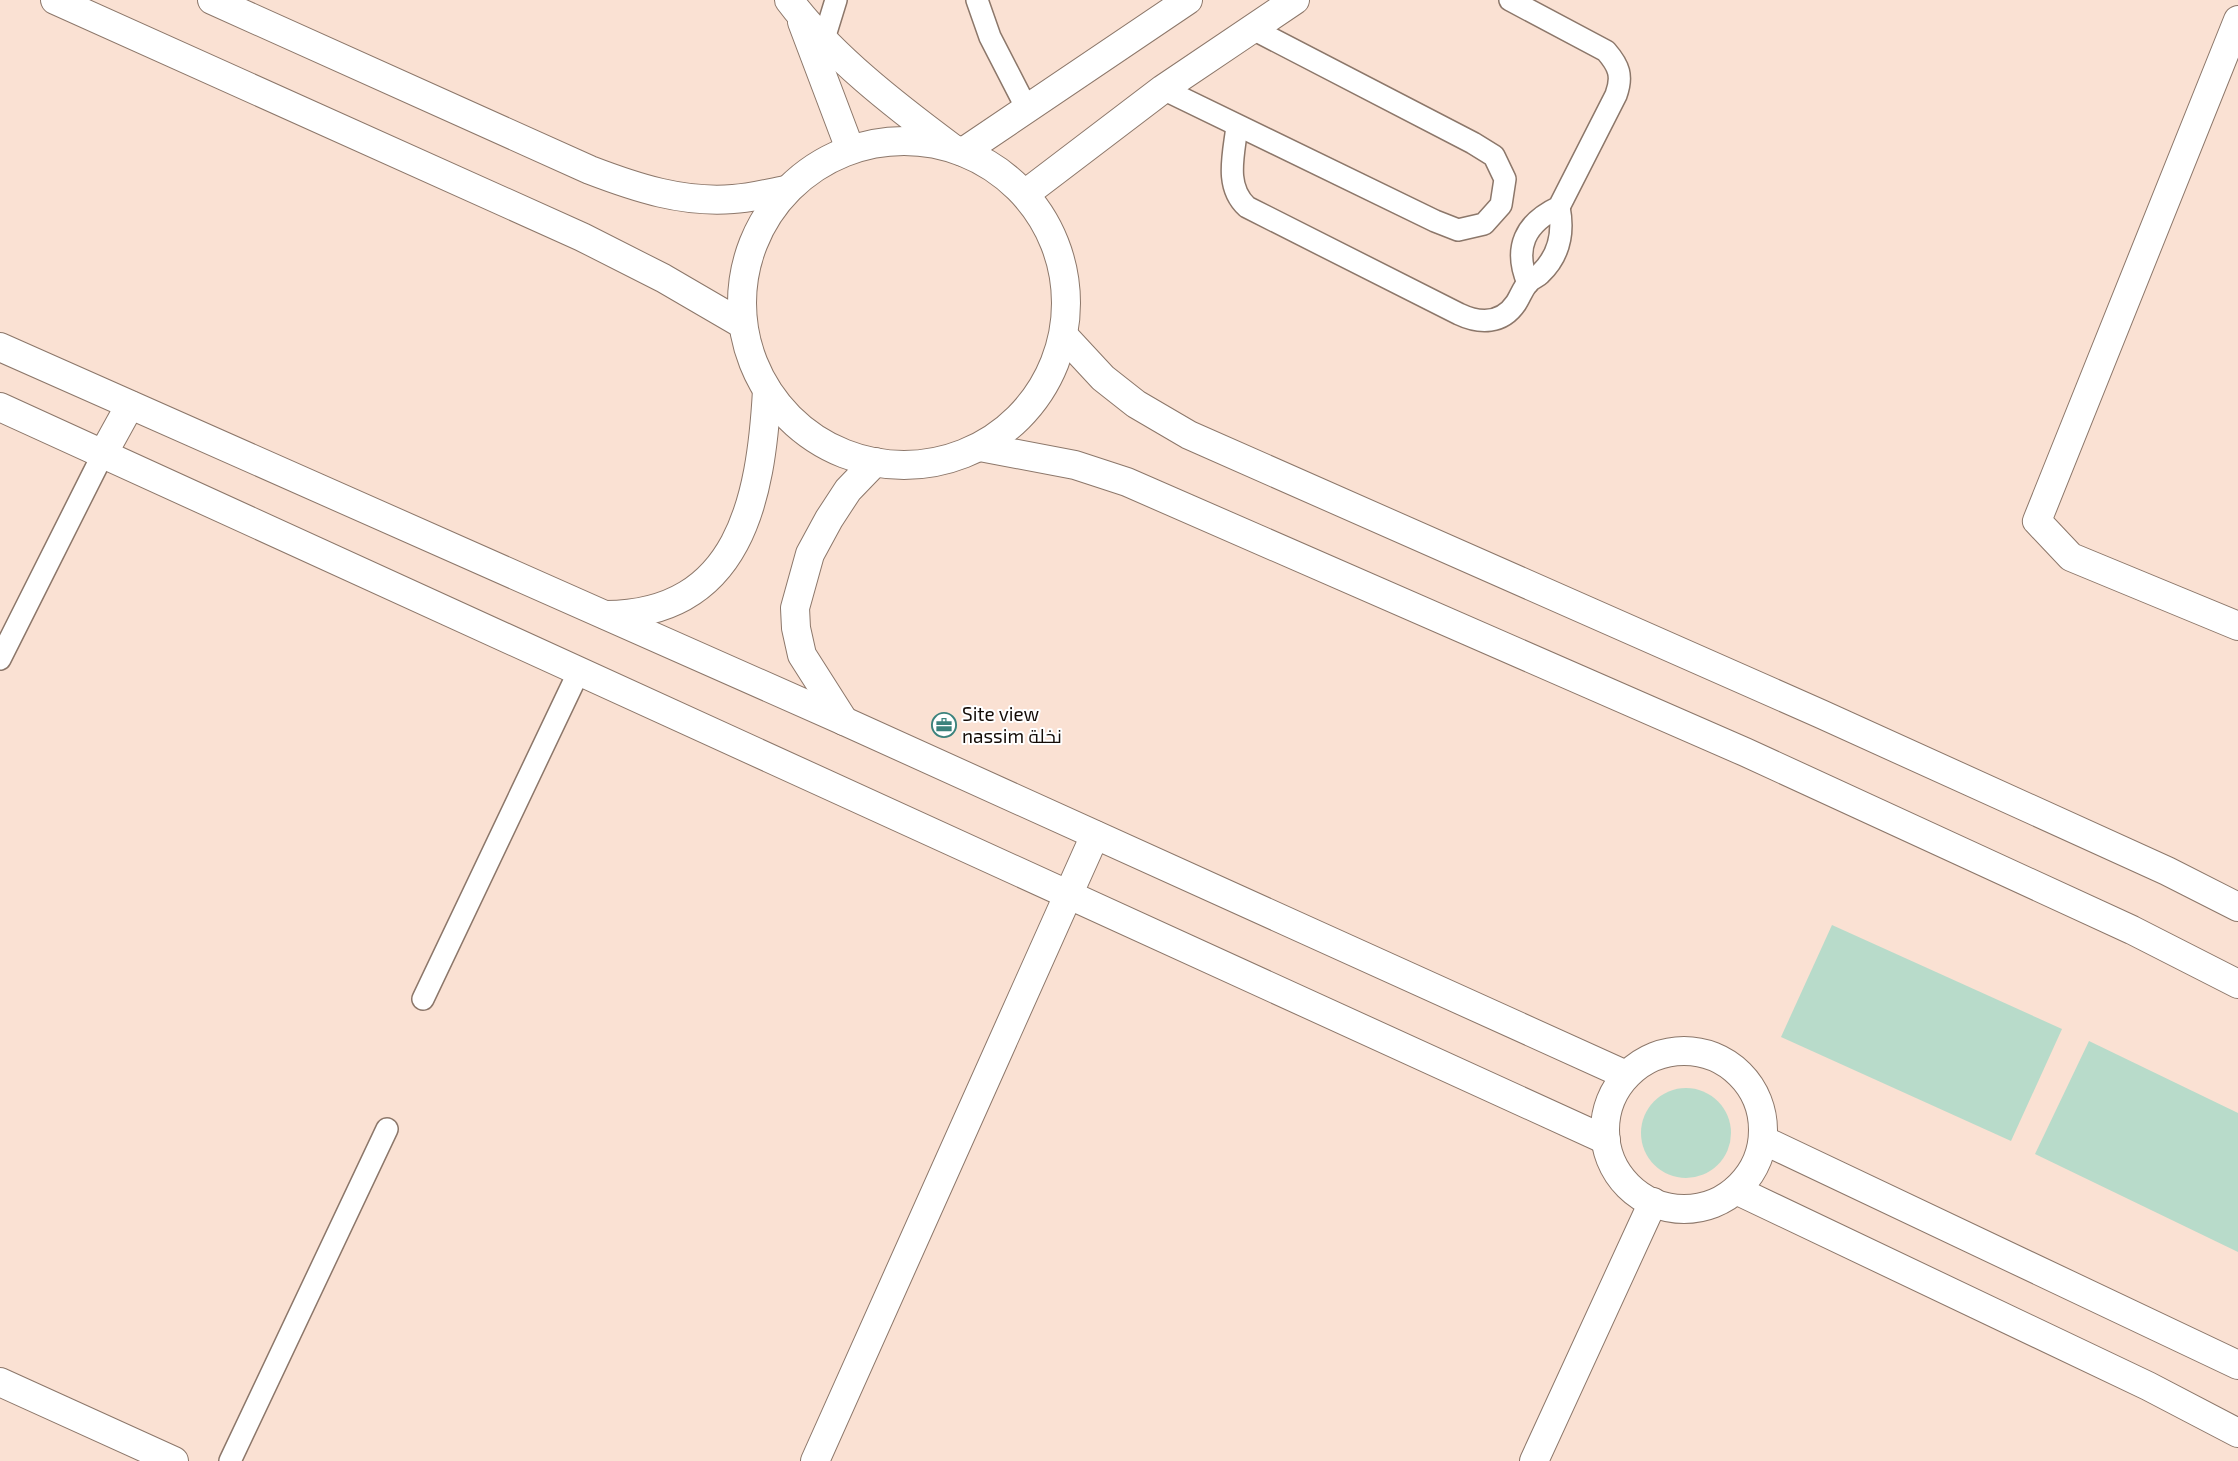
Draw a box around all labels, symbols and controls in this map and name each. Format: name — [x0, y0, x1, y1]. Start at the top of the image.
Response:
place label: Site view nassim نخلة — [962, 702, 1062, 747]
office icon: Site view nassim نخلة — [931, 712, 957, 738]

